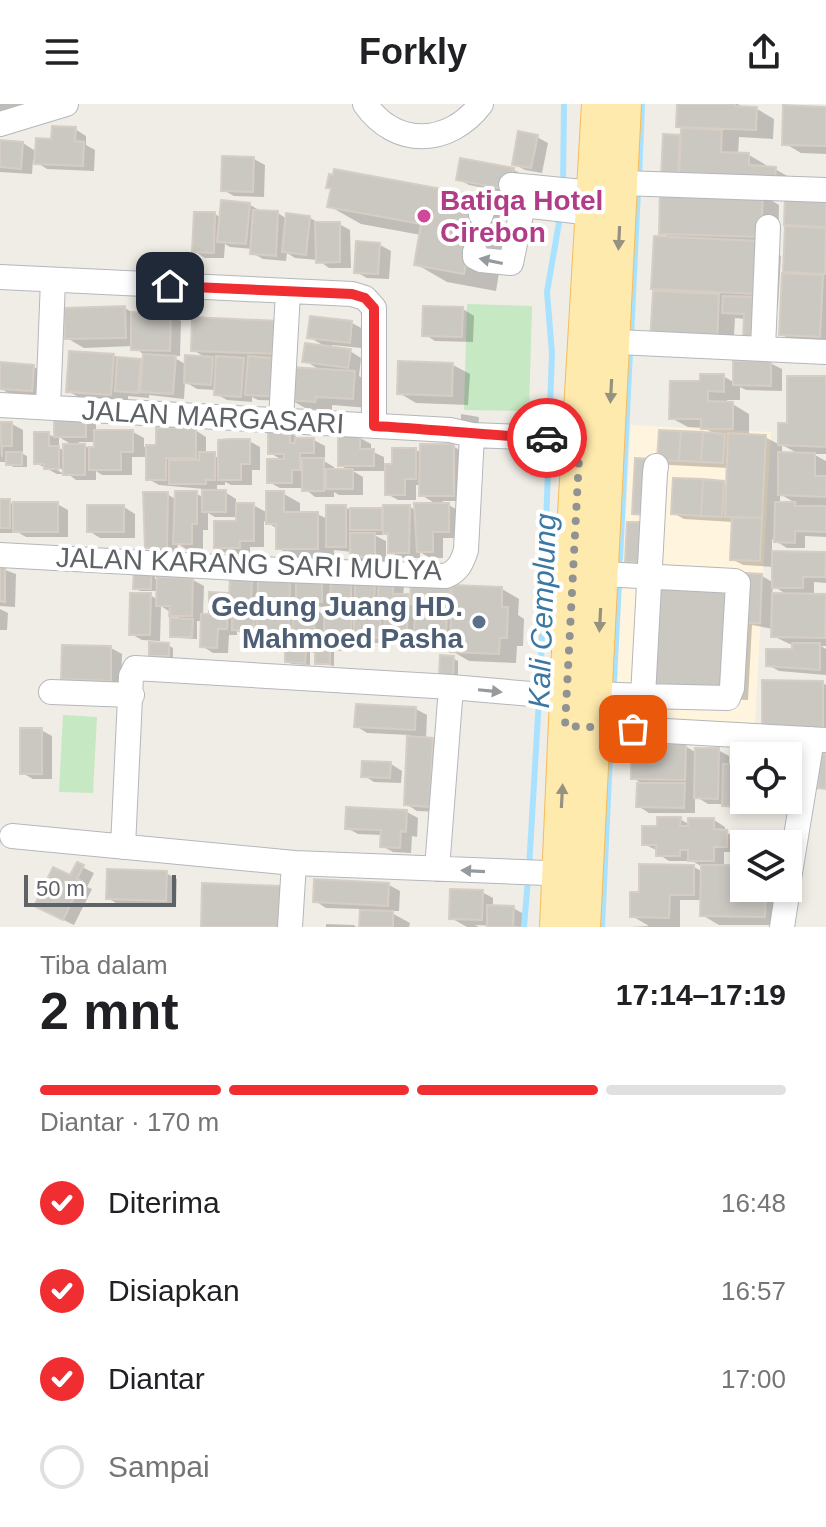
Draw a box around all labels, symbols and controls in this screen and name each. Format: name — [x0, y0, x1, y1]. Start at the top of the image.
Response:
icon: menu — [40, 30, 84, 74]
icon: share — [742, 30, 786, 74]
text: Forkly — [359, 31, 467, 72]
place label: Batiqa Hotel Cirebon — [440, 185, 603, 248]
marker: Batiqa Hotel Cirebon — [415, 207, 433, 225]
one-way arrow — [612, 226, 625, 251]
pin — [136, 252, 204, 320]
one-way arrow — [478, 254, 503, 267]
icon: home — [148, 264, 192, 308]
one-way arrow — [604, 379, 617, 404]
street label: JALAN MARGASARI — [81, 395, 345, 439]
courier — [507, 398, 587, 478]
icon: car — [525, 416, 569, 460]
water label: Kali Cemplung — [522, 513, 562, 709]
street label: JALAN KARANG SARI MULYA — [55, 542, 443, 586]
place label: Gedung Juang HD. Mahmoed Pasha — [211, 591, 463, 654]
one-way arrow — [593, 608, 606, 633]
marker: Gedung Juang HD. Mahmoed Pasha — [470, 613, 488, 631]
one-way arrow — [478, 684, 503, 697]
pin — [599, 695, 667, 763]
icon: bag — [611, 707, 655, 751]
map controls — [730, 742, 802, 902]
button: locate — [730, 742, 802, 814]
one-way arrow — [555, 783, 568, 808]
button: layers — [730, 830, 802, 902]
one-way arrow — [460, 864, 485, 877]
scale bar — [24, 871, 176, 907]
text: 50 m — [36, 876, 85, 901]
text: Tiba dalam — [40, 950, 168, 980]
text: 17:14–17:19 — [616, 978, 786, 1011]
text: 2 mnt — [40, 982, 179, 1040]
text: Diantar · 170 m — [40, 1107, 219, 1137]
icon: check — [40, 1181, 84, 1225]
text: Diterima — [108, 1186, 220, 1219]
text: 16:48 — [721, 1188, 786, 1218]
icon: check — [40, 1269, 84, 1313]
text: Disiapkan — [108, 1274, 240, 1307]
text: 16:57 — [721, 1276, 786, 1306]
icon: check — [40, 1357, 84, 1401]
text: Diantar — [108, 1362, 205, 1395]
text: 17:00 — [721, 1364, 786, 1394]
text: Sampai — [108, 1450, 210, 1483]

